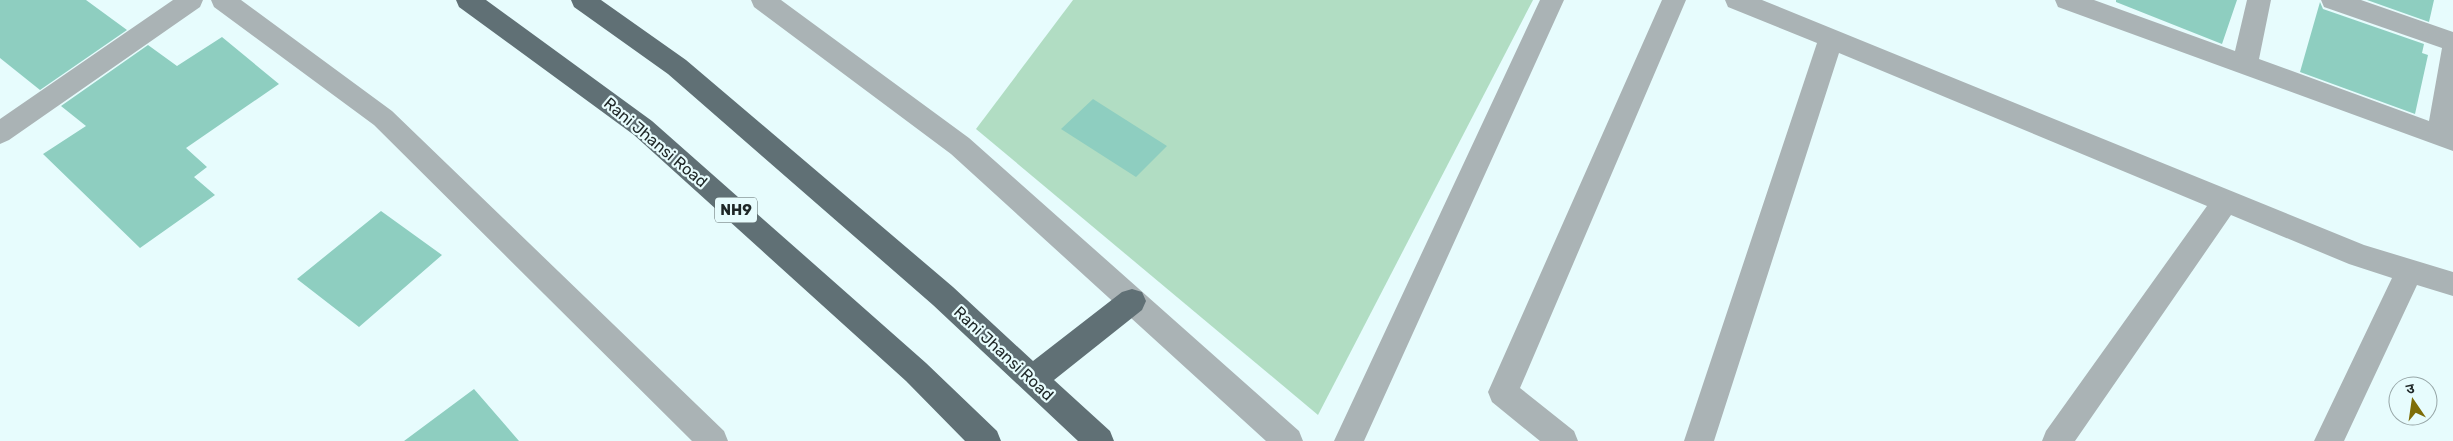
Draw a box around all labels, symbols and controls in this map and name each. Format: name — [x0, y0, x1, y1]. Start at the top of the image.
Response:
street label: Rani Jhansi Road — [600, 94, 711, 191]
road number: NH9 — [715, 198, 757, 222]
street label: Rani Jhansi Road — [950, 302, 1057, 404]
north arrow — [2388, 376, 2438, 426]
text: उ — [2404, 379, 2417, 398]

